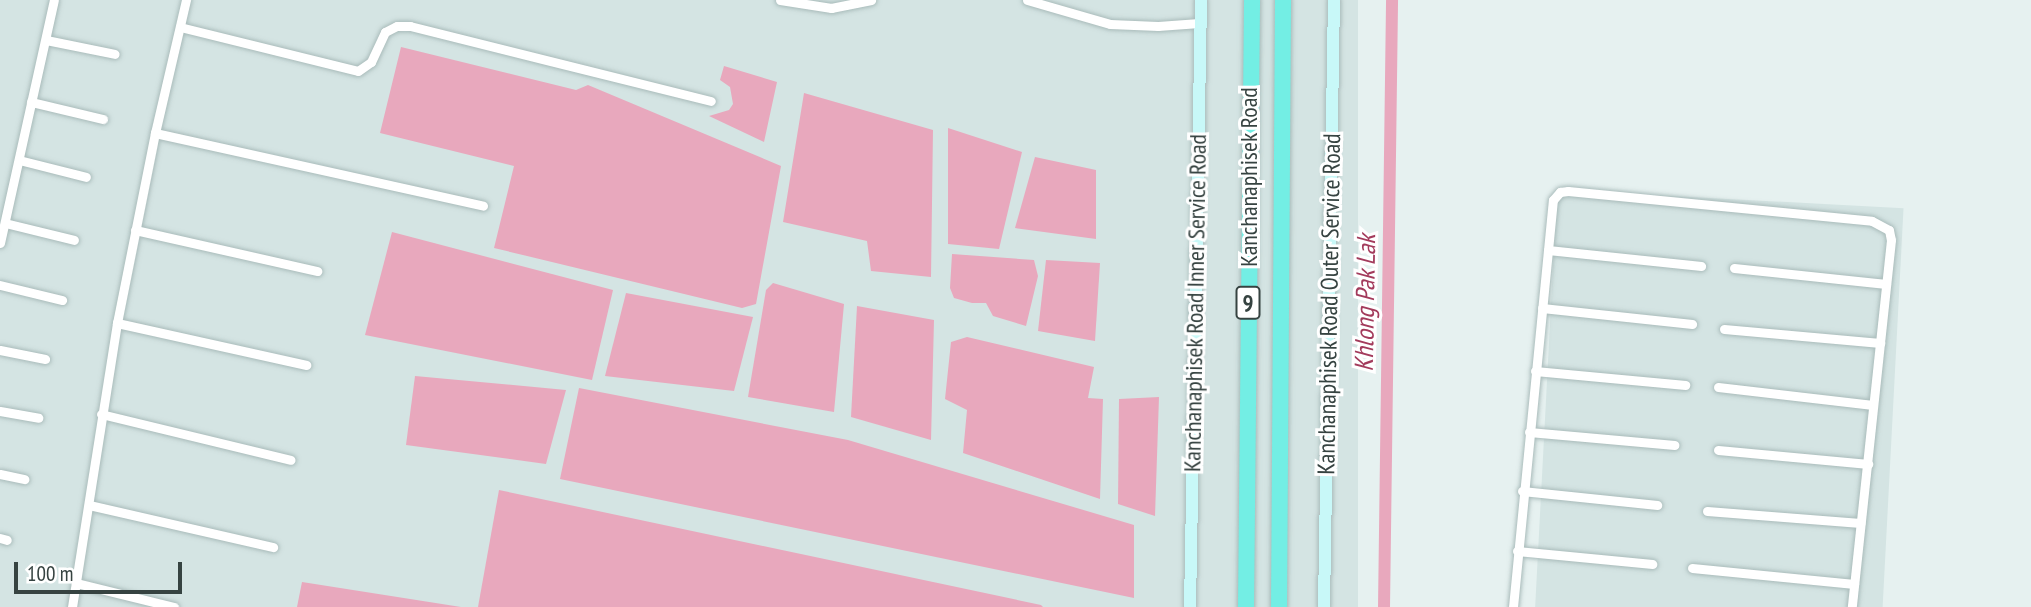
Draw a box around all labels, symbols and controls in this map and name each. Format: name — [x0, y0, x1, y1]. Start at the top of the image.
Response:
street label: Kanchanaphisek Road — [1235, 87, 1263, 267]
street label: Kanchanaphisek Road Inner Service Road — [1178, 133, 1212, 473]
street label: Kanchanaphisek Road Outer Service Road — [1312, 133, 1346, 475]
water label: Khlong Pak Lak — [1348, 234, 1382, 372]
road number: 9 — [1234, 284, 1262, 322]
scale bar — [18, 548, 186, 592]
text: 100 m — [27, 560, 73, 587]

